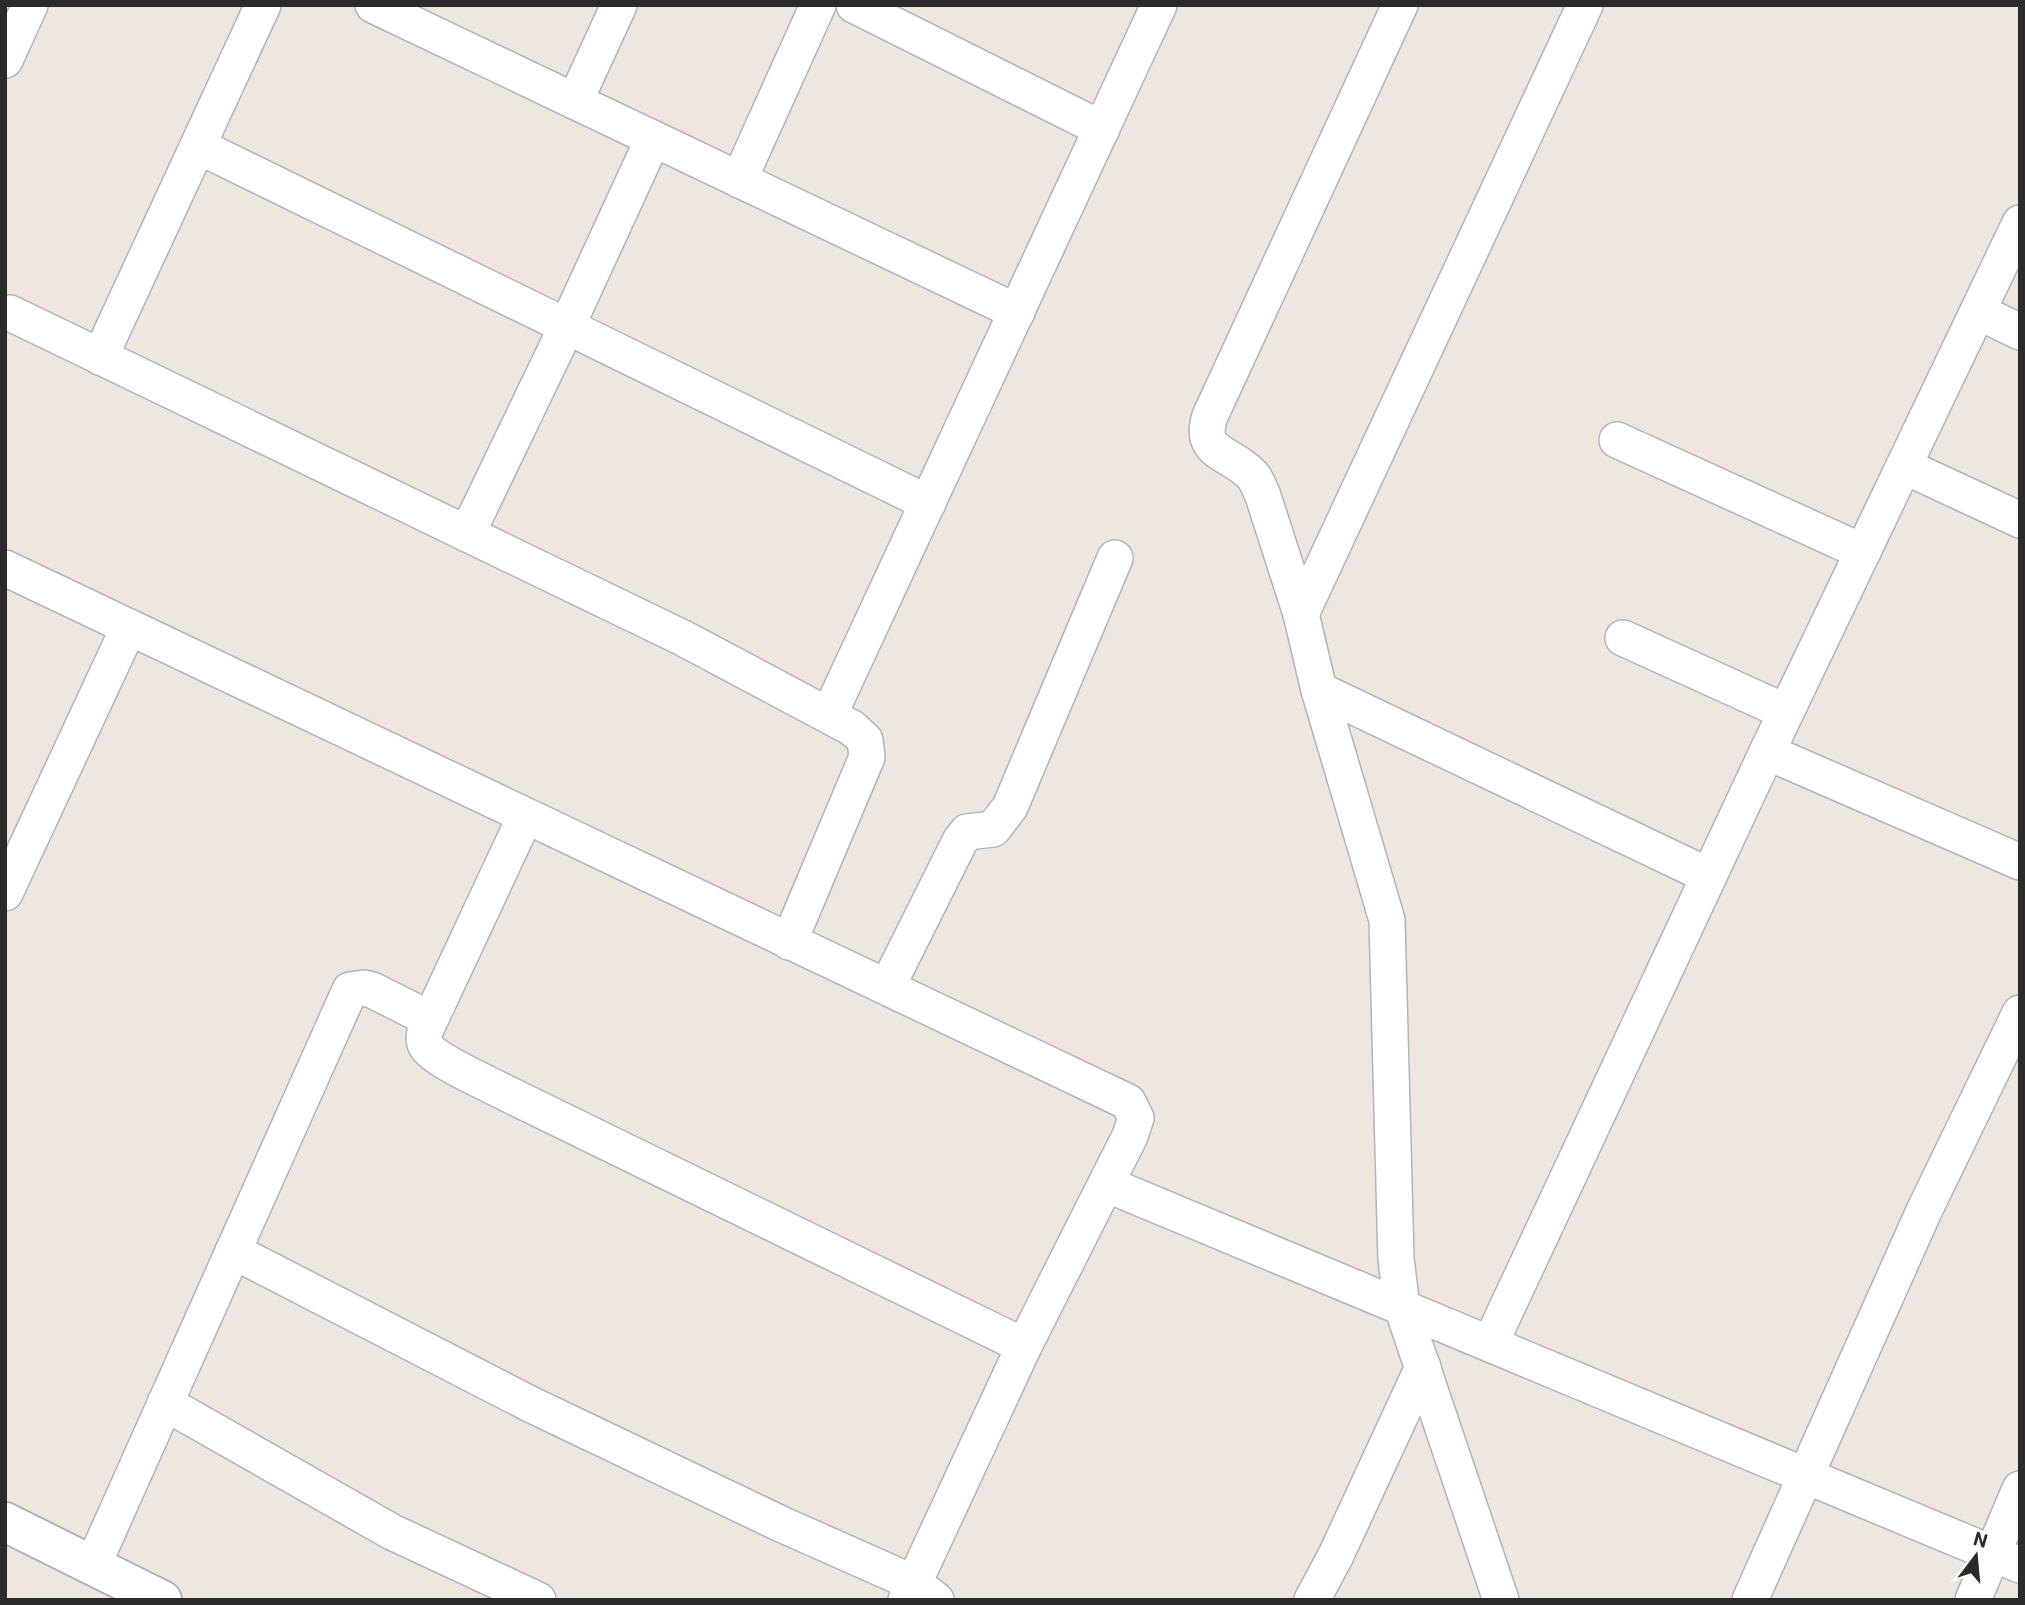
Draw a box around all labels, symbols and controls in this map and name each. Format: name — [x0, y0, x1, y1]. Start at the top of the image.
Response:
north arrow — [1941, 1521, 2011, 1591]
text: N — [1971, 1527, 1990, 1553]

